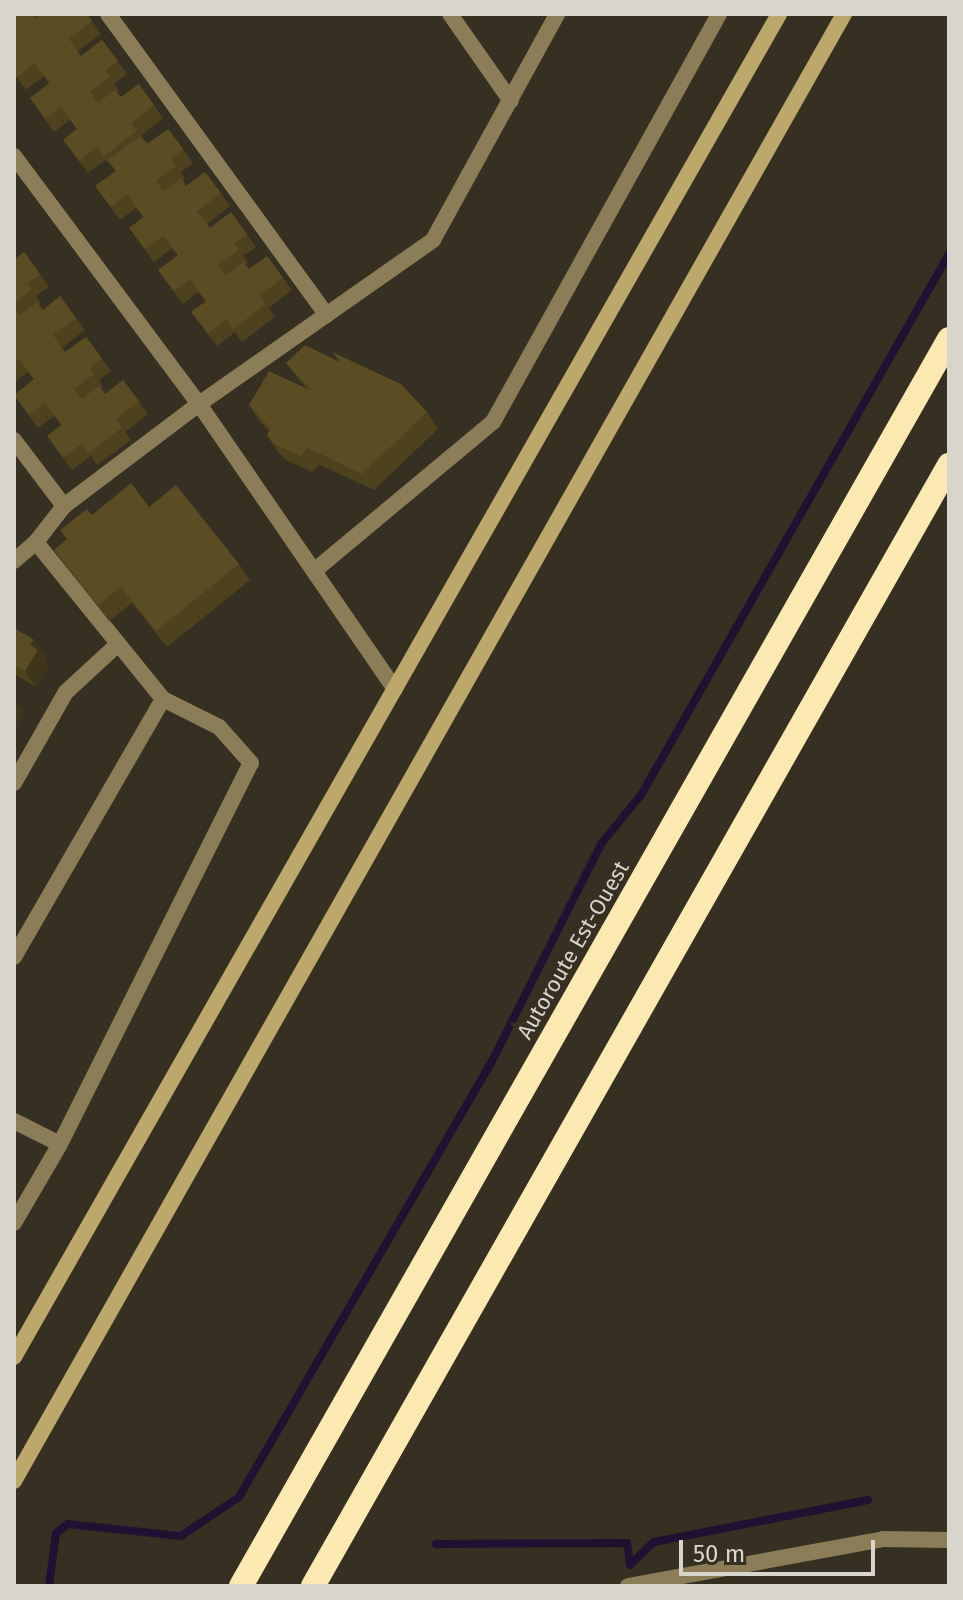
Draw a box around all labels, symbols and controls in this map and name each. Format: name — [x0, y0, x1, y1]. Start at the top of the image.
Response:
street label: Autoroute Est-Ouest — [511, 856, 635, 1044]
scale bar — [683, 1524, 879, 1574]
text: 50 m — [693, 1540, 745, 1568]

